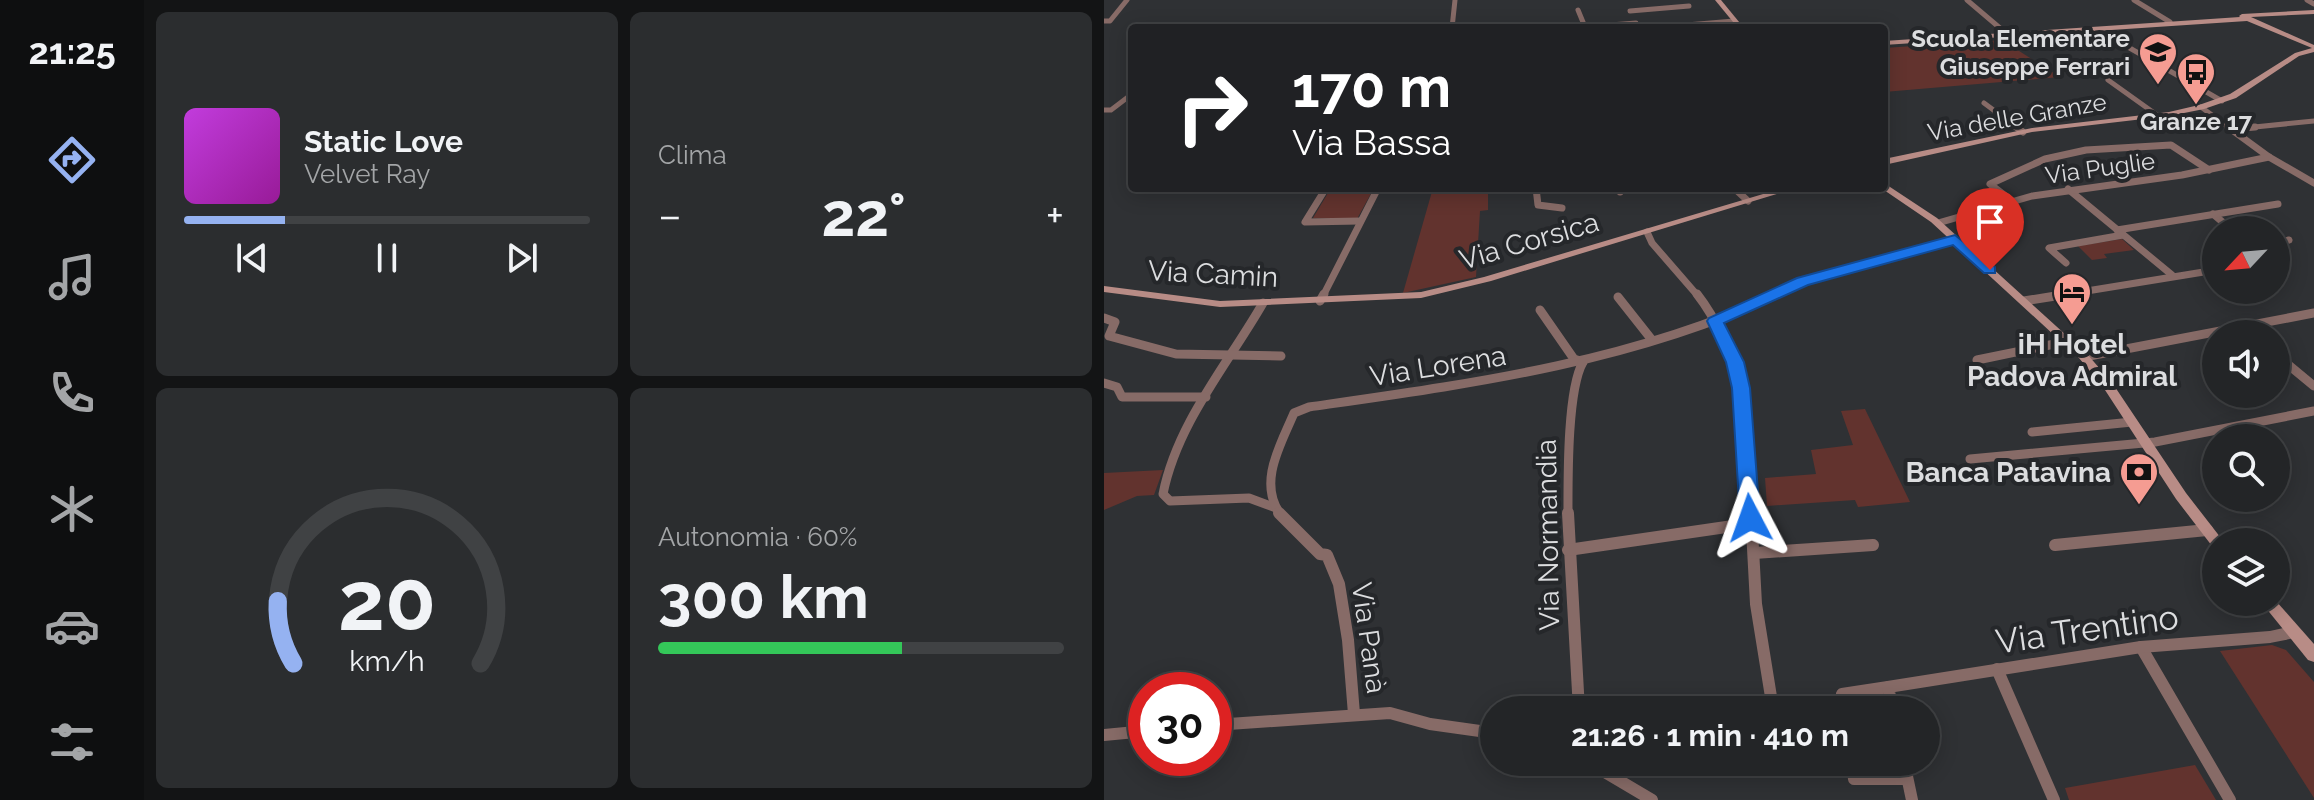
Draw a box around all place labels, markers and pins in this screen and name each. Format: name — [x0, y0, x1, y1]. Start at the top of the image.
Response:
place label: Scuola Elementare Giuseppe Ferrari — [1911, 24, 2130, 81]
school or university icon: Scuola Elementare Giuseppe Ferrari — [2137, 31, 2179, 86]
bus stop icon: Granze 17 — [2175, 51, 2217, 106]
place label: Granze 17 — [2140, 107, 2253, 136]
pin — [1956, 188, 2024, 270]
hotel icon: iH Hotel Padova Admiral — [2051, 271, 2093, 326]
place label: iH Hotel Padova Admiral — [1967, 328, 2177, 393]
bank icon: Banca Patavina — [2118, 451, 2160, 506]
place label: Banca Patavina — [1905, 456, 2111, 489]

